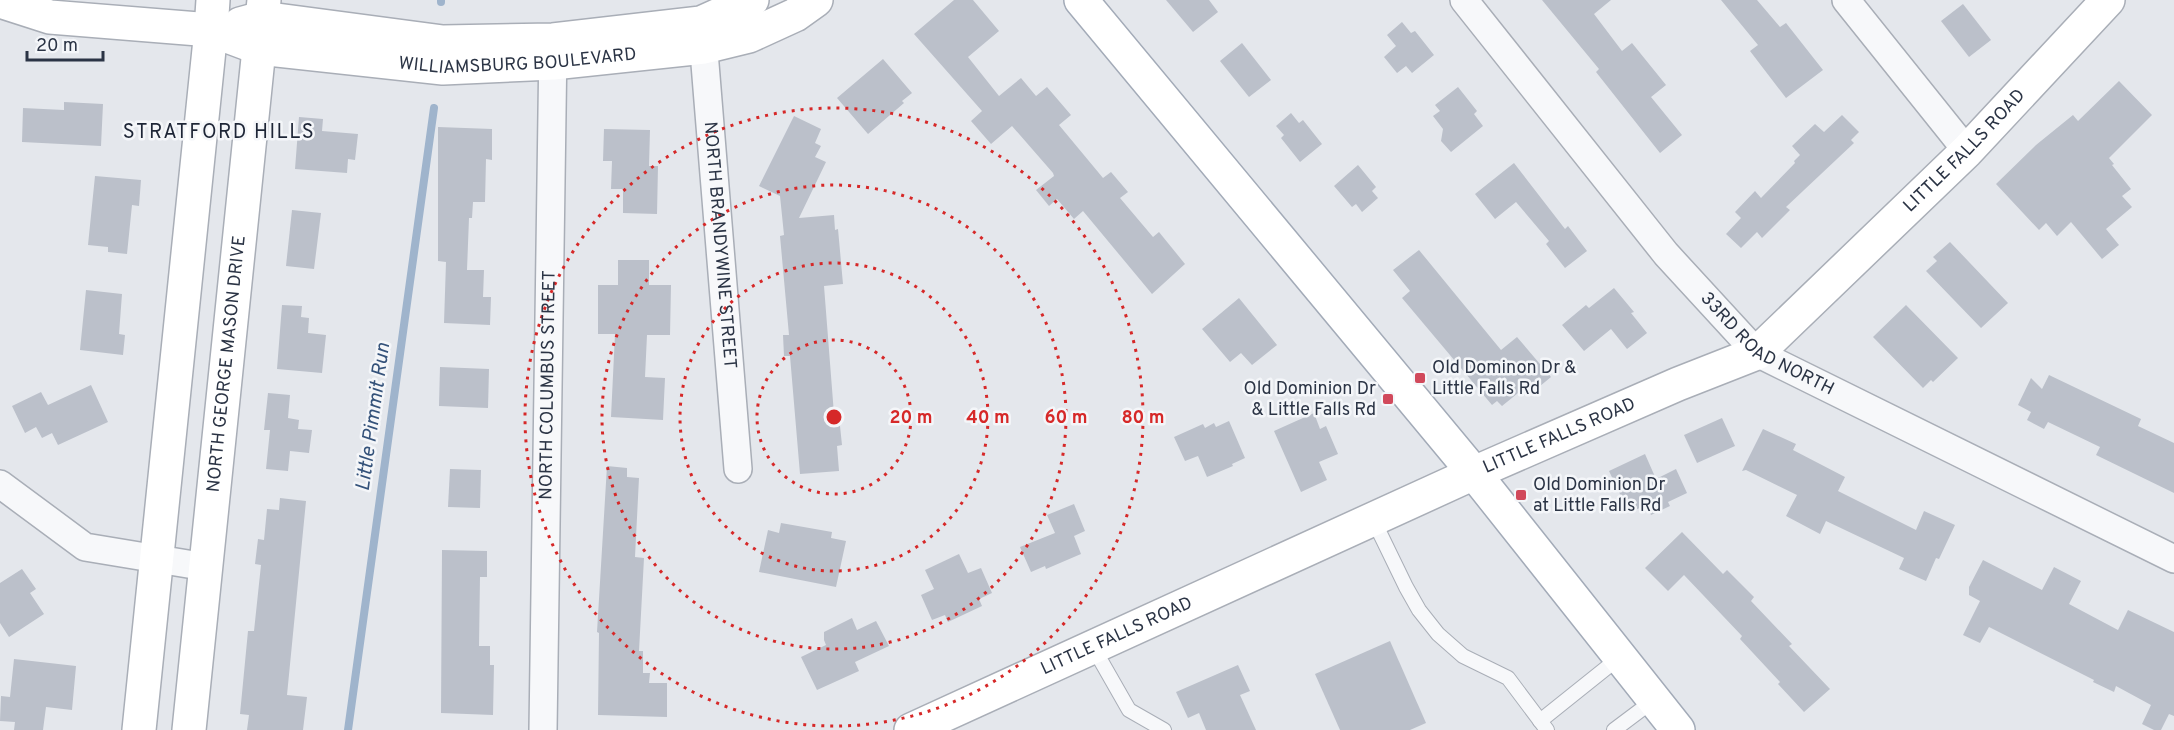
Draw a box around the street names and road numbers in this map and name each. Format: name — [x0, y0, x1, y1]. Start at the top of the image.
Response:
street label: WILLIAMSBURG BOULEVARD — [397, 43, 638, 79]
street label: LITTLE FALLS ROAD — [1899, 84, 2030, 217]
street label: NORTH BRANDYWINE STREET — [698, 121, 741, 370]
street label: NORTH GEORGE MASON DRIVE — [202, 234, 251, 493]
street label: NORTH COLUMBUS STREET — [535, 270, 561, 500]
street label: 33RD ROAD NORTH — [1695, 287, 1838, 401]
street label: LITTLE FALLS ROAD — [1479, 392, 1639, 479]
street label: LITTLE FALLS ROAD — [1037, 592, 1196, 681]

